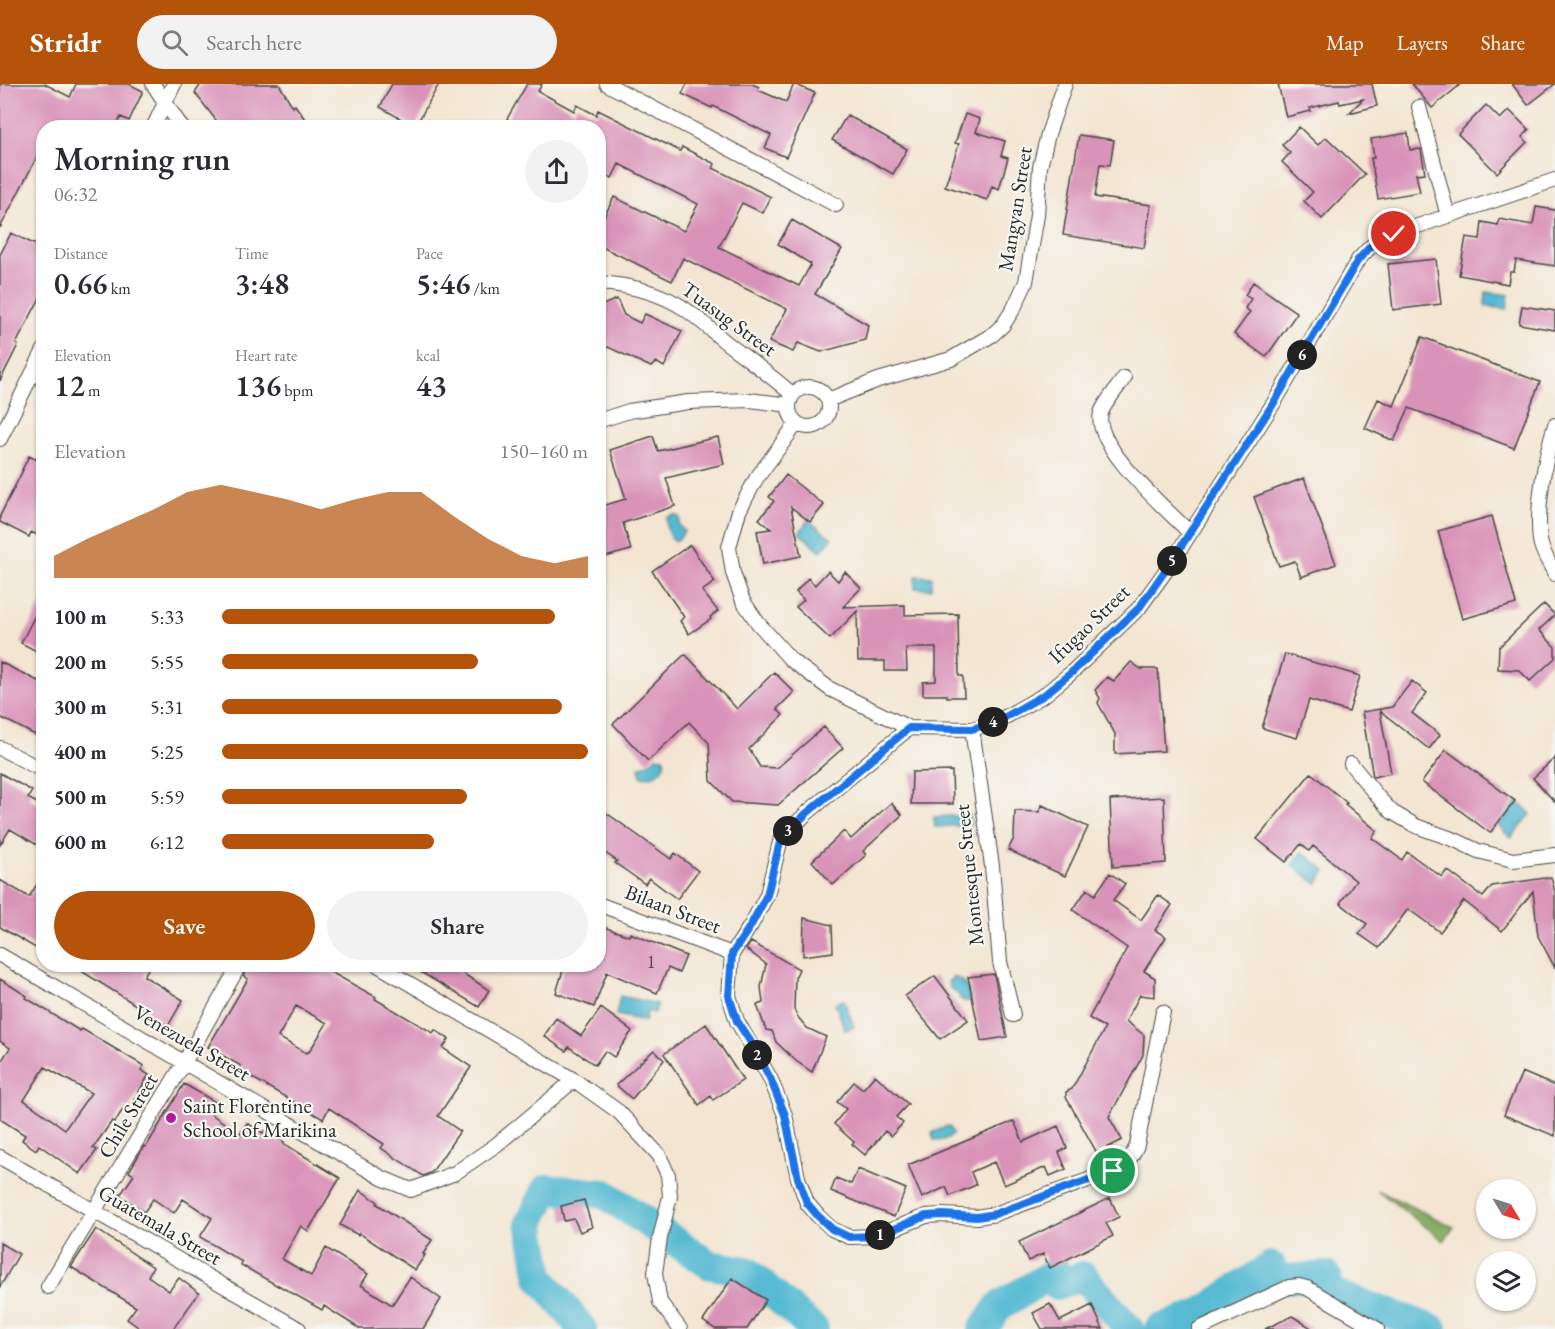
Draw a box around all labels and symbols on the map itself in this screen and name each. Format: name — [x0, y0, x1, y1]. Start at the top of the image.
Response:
street label: Mangyan Street — [991, 144, 1038, 273]
pin — [1368, 208, 1419, 259]
street label: Tuasug Street — [677, 275, 782, 362]
pin: 6 — [1287, 340, 1317, 370]
pin: 5 — [1157, 546, 1187, 576]
street label: Ifugao Street — [1042, 578, 1135, 669]
pin: 4 — [978, 707, 1008, 737]
street label: Montesque Street — [948, 803, 989, 947]
pin: 3 — [773, 816, 803, 846]
street label: Bilaan Street — [621, 878, 725, 939]
house number: 1 — [647, 950, 655, 973]
street label: Venezuela Street — [129, 998, 256, 1087]
pin: 2 — [742, 1040, 772, 1070]
street label: Chile Street — [92, 1068, 164, 1163]
place label: Saint Florentine School of Marikina — [183, 1092, 337, 1143]
marker: Saint Florentine School of Marikina — [164, 1111, 178, 1125]
pin — [1087, 1145, 1138, 1196]
street label: Guatemala Street — [94, 1178, 227, 1271]
north arrow — [1476, 1179, 1536, 1239]
pin: 1 — [865, 1220, 895, 1250]

